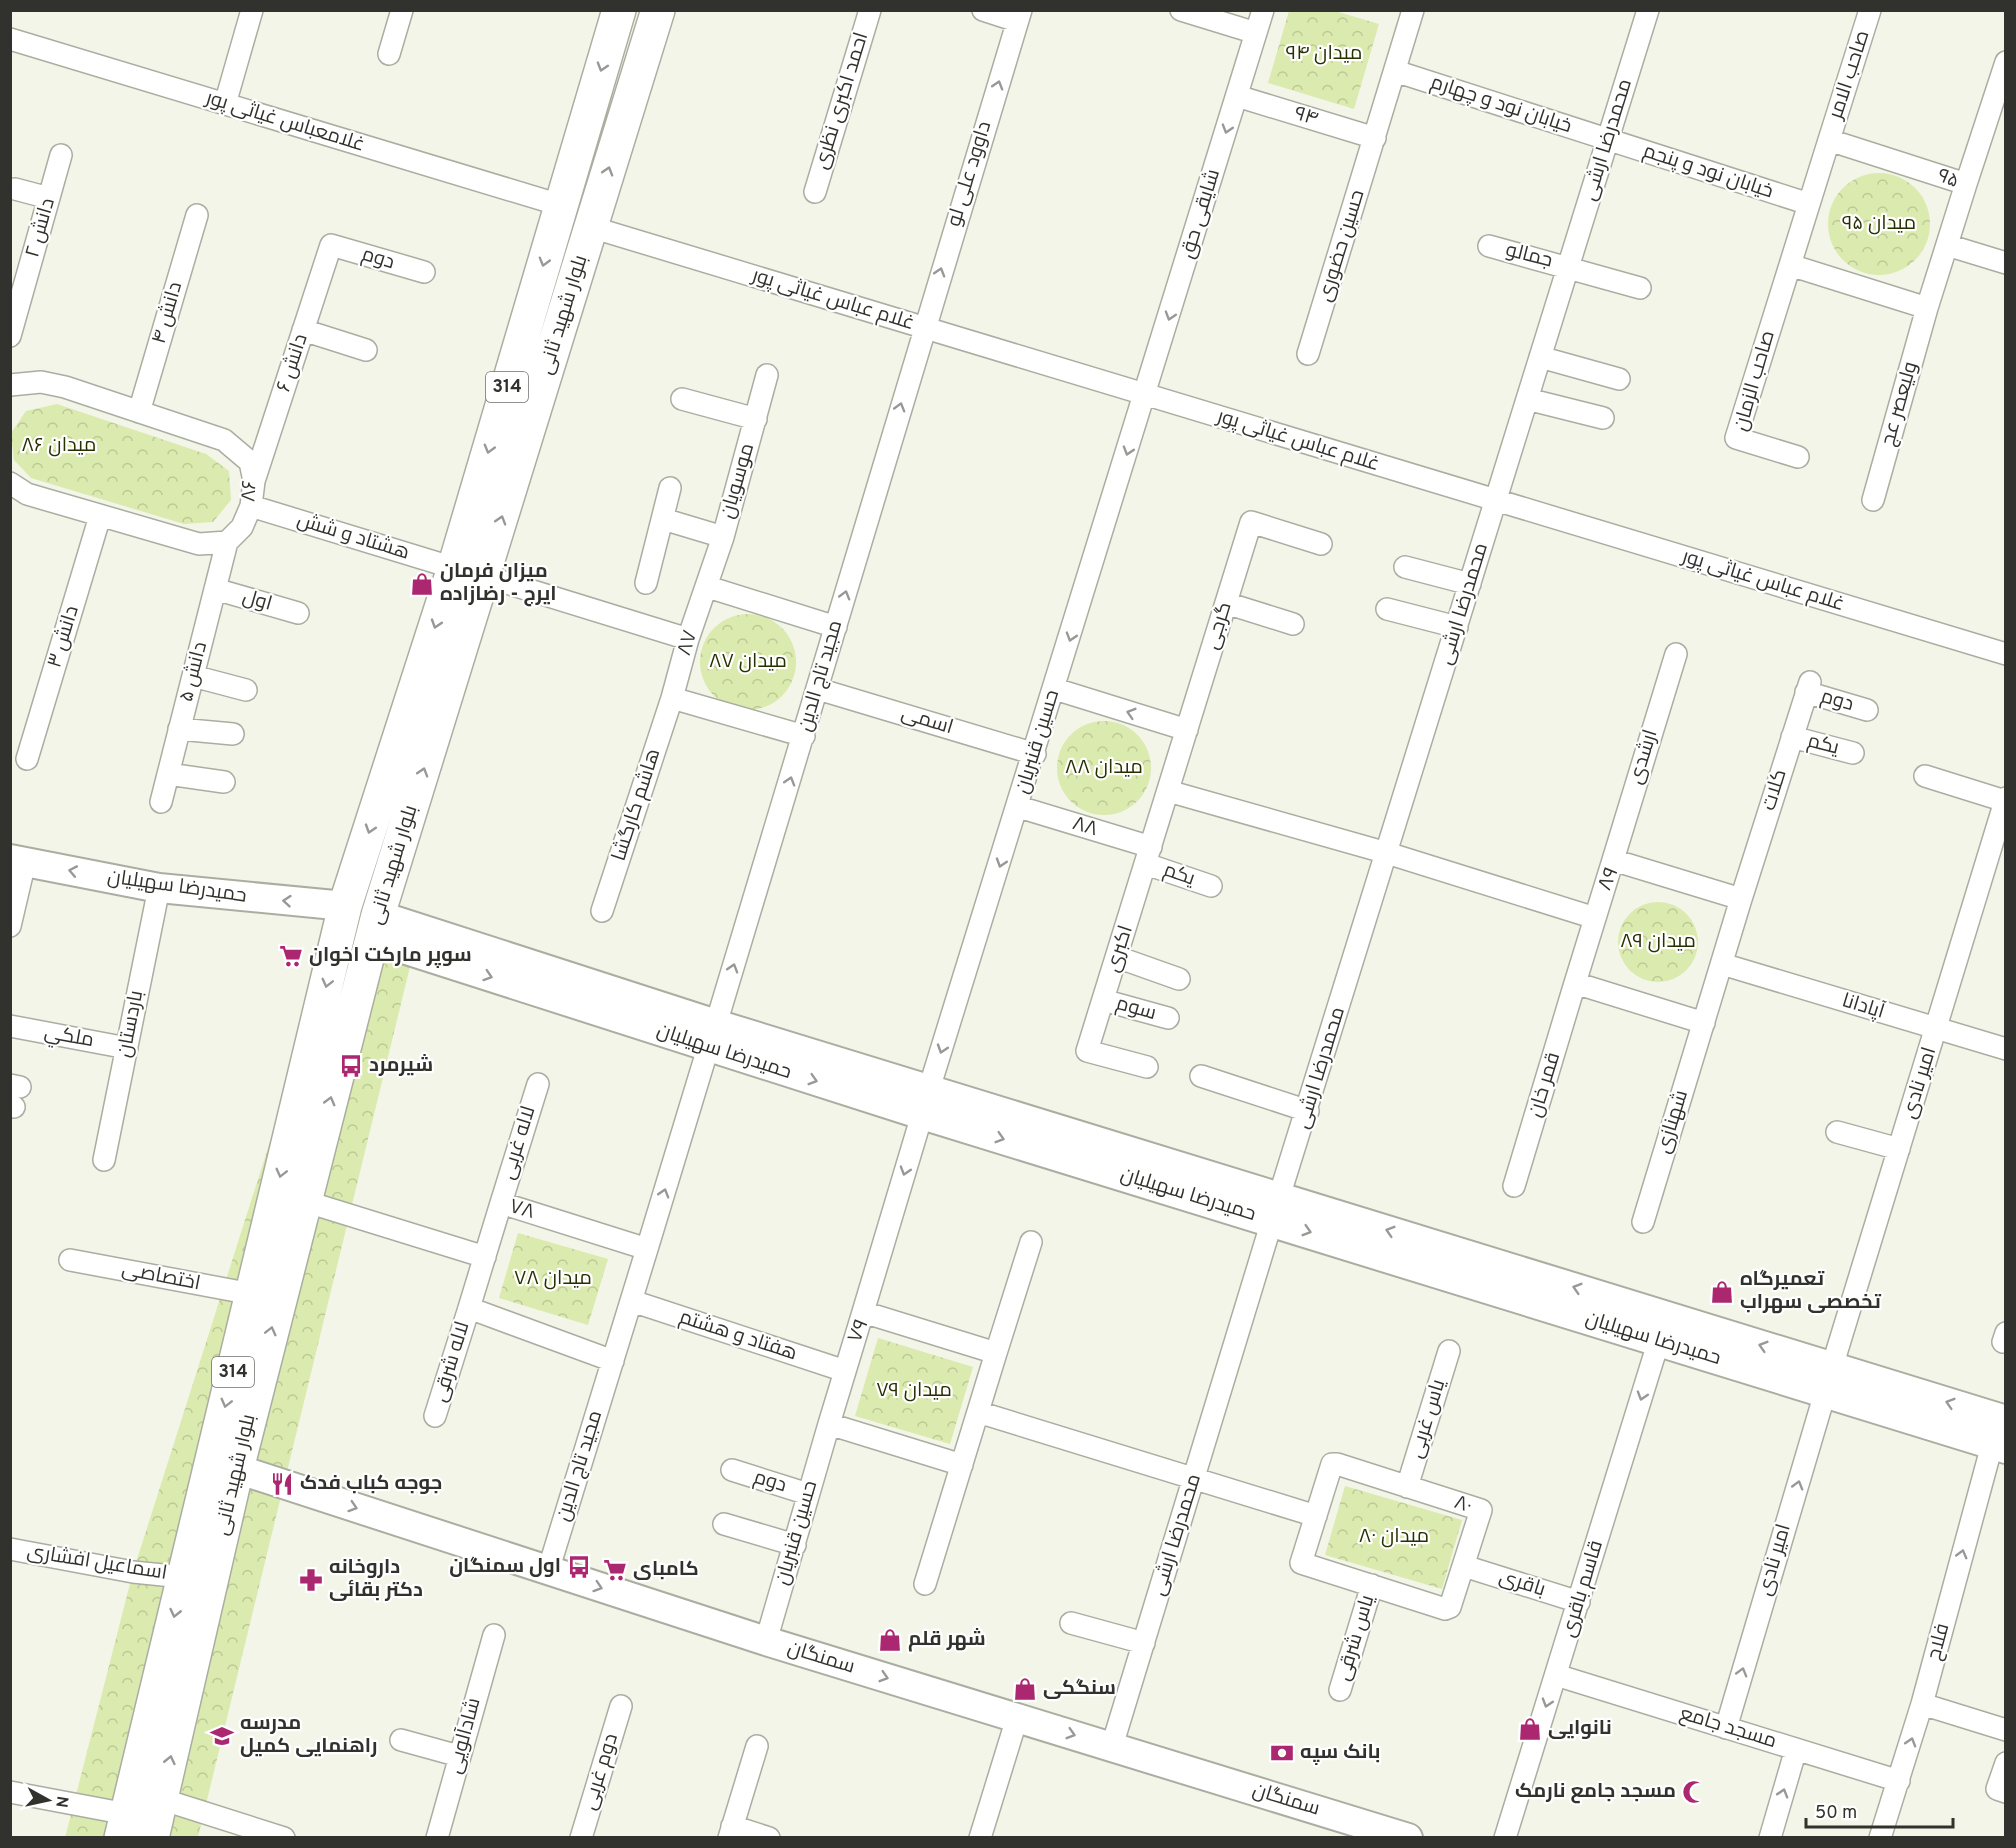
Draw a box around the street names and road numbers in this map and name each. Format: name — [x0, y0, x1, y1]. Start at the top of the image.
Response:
street label: صاحب الامر — [1823, 27, 1877, 124]
street label: احمد اکبری نظری — [809, 29, 875, 173]
street label: خیابان نود و چهارم — [1427, 70, 1575, 140]
street label: محمدرضا ارشی — [1577, 76, 1639, 204]
street label: غلامعباس غیاثی پور — [201, 85, 368, 159]
street label: ۹۴ — [1291, 101, 1321, 133]
street label: داوود علی لو — [942, 118, 998, 230]
street label: خیابان نود و پنجم — [1640, 139, 1776, 205]
street label: ۹۵ — [1933, 163, 1963, 195]
street label: شایقی حق — [1175, 166, 1227, 262]
street label: حسین حضوری — [1313, 187, 1371, 305]
street label: دانش ۲ — [20, 195, 62, 261]
street label: جمالو — [1503, 238, 1555, 274]
street label: دوم — [358, 242, 398, 276]
street label: بلوار شهید ثانی — [533, 252, 595, 378]
street label: غلام عباس غیاثی ‌پور — [748, 263, 917, 337]
street label: دانش ۴ — [147, 279, 189, 347]
street label: صاحب الزمان — [1728, 328, 1782, 434]
street label: دانش ۶ — [271, 331, 315, 395]
street label: ولیعصر عج — [1876, 359, 1924, 449]
road number: 314 — [486, 372, 528, 402]
street label: غلام عباس غیاثی ‌پور — [1213, 404, 1382, 478]
street label: موسویان — [715, 440, 761, 522]
street label: ۸۶ — [236, 479, 264, 503]
street label: هشتاد و شش — [294, 508, 412, 566]
street label: محمدرضا ارشی — [1433, 540, 1495, 668]
street label: غلام عباس غیاثی ‌پور — [1678, 544, 1847, 618]
street label: اول — [239, 584, 275, 618]
street label: گرجی — [1200, 599, 1238, 653]
street label: دانش ۳ — [42, 603, 86, 671]
street label: مجید تاج الدین — [793, 617, 849, 735]
street label: ۸۷ — [672, 627, 704, 659]
street label: دانش ۵ — [174, 639, 214, 705]
street label: دوم — [1818, 684, 1856, 718]
street label: حسین قنبریان — [1010, 687, 1066, 797]
street label: اسمی — [898, 701, 956, 741]
street label: ارشدی — [1623, 727, 1665, 787]
street label: یکم — [1804, 729, 1842, 762]
street label: هاشم کارگشا — [607, 746, 667, 864]
street label: کلات — [1756, 766, 1794, 814]
street label: بلوار شهید ثانی — [363, 802, 425, 928]
street label: ۸۸ — [1069, 811, 1101, 843]
street label: یکم — [1160, 858, 1199, 893]
street label: حمیدرضا سهیلیان — [106, 864, 248, 910]
street label: ۸۹ — [1593, 864, 1625, 894]
street label: اکبری — [1100, 922, 1140, 976]
street label: باردستان — [112, 988, 150, 1060]
street label: آپادانا — [1839, 988, 1888, 1026]
street label: سوم — [1113, 991, 1159, 1027]
street label: محمدرضا ارشی — [1290, 1004, 1352, 1132]
street label: حمیدرضا سهیلیان — [653, 1018, 795, 1086]
street label: ملکي — [42, 1020, 96, 1055]
street label: امیر نادی — [1897, 1044, 1943, 1122]
street label: قمر خان — [1523, 1049, 1567, 1121]
street label: شهنازی — [1651, 1087, 1695, 1157]
street label: لاله غربی — [496, 1103, 542, 1183]
street label: حمیدرضا سهیلیان — [1117, 1162, 1259, 1228]
street label: ۷۸ — [506, 1194, 538, 1226]
street label: اختصاصی — [120, 1257, 202, 1297]
street label: هفتاد و هشتم — [676, 1305, 800, 1367]
street label: حمیدرضا سهیلیان — [1582, 1306, 1724, 1372]
street label: ۷۹ — [843, 1316, 875, 1346]
street label: لاله شرقی — [427, 1319, 477, 1405]
road number: 314 — [212, 1357, 254, 1387]
street label: یاس غربی — [1404, 1376, 1452, 1462]
street label: مجید تاج الدین — [551, 1407, 609, 1525]
street label: بلوار شهید ثانی — [209, 1412, 263, 1538]
street label: دوم — [750, 1465, 790, 1499]
street label: محمدرضا ارشی — [1146, 1471, 1208, 1599]
street label: حسین قنبریان — [770, 1478, 824, 1588]
street label: ۸۰ — [1451, 1490, 1475, 1520]
street label: امیر نادی — [1752, 1521, 1798, 1599]
street label: قاسم باقری — [1556, 1537, 1610, 1641]
street label: اسماعیل افشاری — [25, 1539, 169, 1587]
street label: باقری — [1496, 1565, 1548, 1603]
street label: یاس شرقی — [1331, 1591, 1382, 1684]
street label: فلاح — [1922, 1621, 1956, 1663]
street label: سمنگان — [784, 1635, 858, 1681]
street label: شادآلویی — [442, 1695, 488, 1777]
street label: مسجد جامع — [1676, 1701, 1780, 1755]
street label: دوم غربی — [577, 1731, 625, 1813]
street label: سمنگان — [1249, 1777, 1323, 1823]

